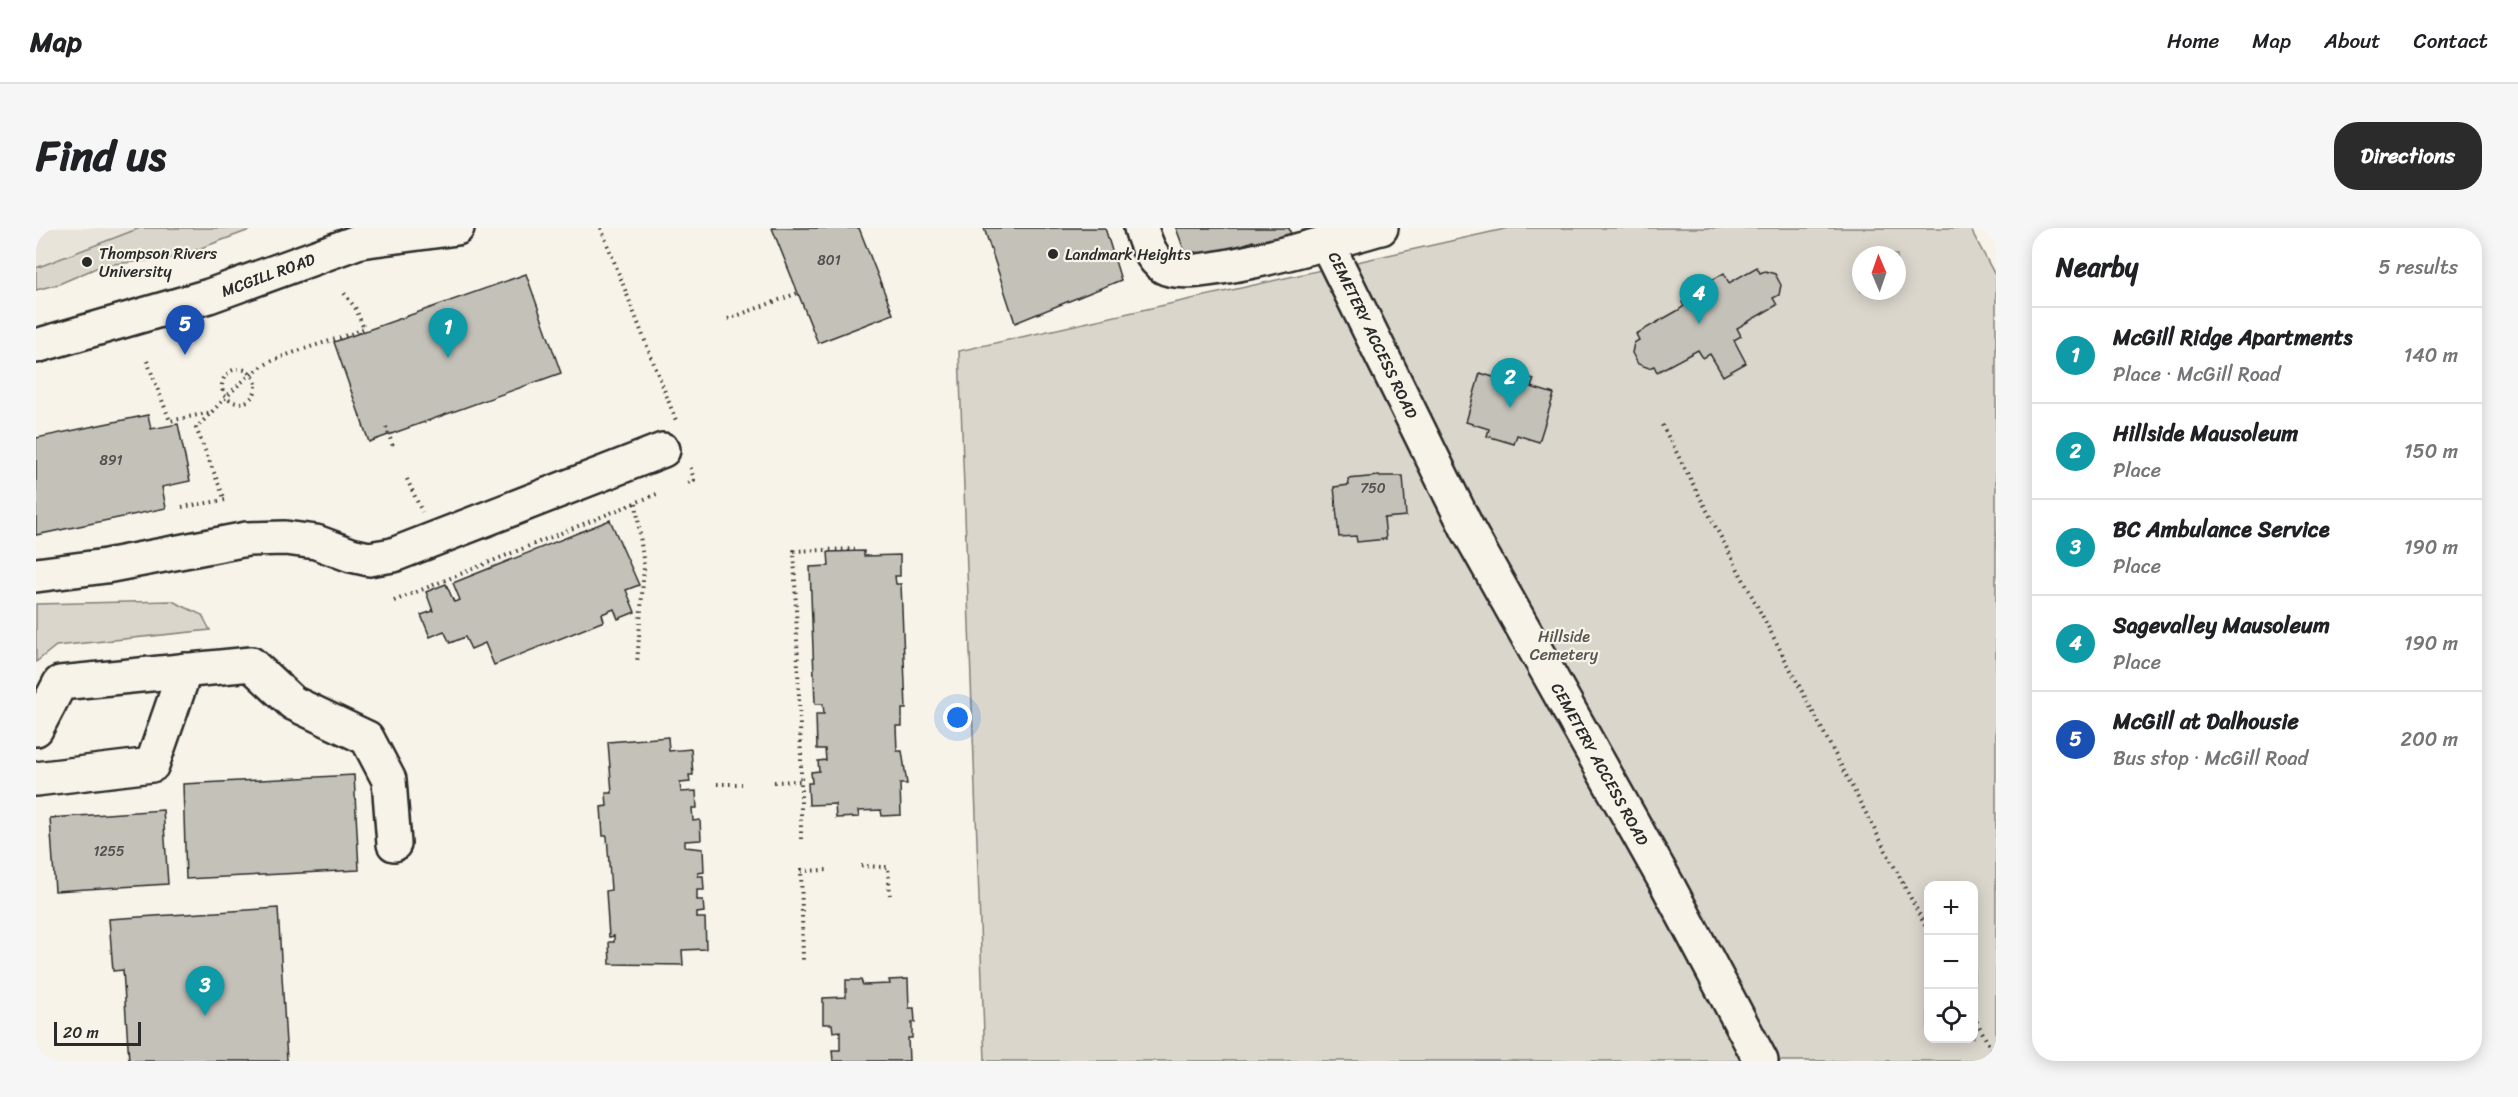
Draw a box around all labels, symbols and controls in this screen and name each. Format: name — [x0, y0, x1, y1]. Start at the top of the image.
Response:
text: Map — [30, 17, 82, 66]
text: Home — [2167, 22, 2219, 60]
text: Map — [2252, 22, 2291, 60]
text: About — [2324, 22, 2381, 60]
text: Contact — [2414, 22, 2488, 60]
text: Find us — [36, 119, 166, 193]
button: Directions — [2334, 122, 2482, 190]
place label: Thompson Rivers University — [99, 239, 218, 286]
place label: Landmark Heights — [1065, 240, 1191, 269]
street label: MCGILL ROAD — [217, 244, 319, 305]
text: Nearby — [2056, 244, 2138, 290]
street label: CEMETERY ACCESS ROAD — [1320, 246, 1426, 424]
north arrow — [1852, 246, 1906, 300]
marker: Landmark Heights — [1046, 247, 1060, 261]
house number: 801 — [817, 248, 841, 273]
text: 5 results — [2379, 250, 2458, 285]
marker: Thompson Rivers University — [80, 255, 94, 269]
pin: 4 — [1680, 274, 1718, 324]
pin: 5 — [166, 306, 204, 355]
pin: 1 — [428, 308, 468, 358]
text: McGill Ridge Apartments — [2113, 318, 2353, 357]
text: 1 — [2071, 338, 2080, 373]
text: 140 m — [2404, 338, 2458, 373]
text: Place · McGill Road — [2113, 357, 2280, 392]
pin: 2 — [1490, 358, 1530, 408]
text: Hillside Mausoleum — [2113, 414, 2298, 453]
text: 2 — [2070, 434, 2081, 469]
text: 150 m — [2404, 434, 2458, 469]
house number: 891 — [99, 448, 123, 473]
text: Place — [2113, 453, 2161, 488]
house number: 750 — [1360, 476, 1386, 501]
text: BC Ambulance Service — [2113, 510, 2330, 549]
text: 3 — [2070, 530, 2081, 565]
text: 190 m — [2404, 530, 2458, 565]
text: Place — [2113, 549, 2161, 584]
text: Sagevalley Mausoleum — [2113, 606, 2330, 645]
park label: Hillside Cemetery — [1530, 622, 1599, 669]
text: 4 — [2069, 626, 2082, 661]
text: 190 m — [2404, 626, 2458, 661]
text: Place — [2113, 645, 2161, 680]
street label: CEMETERY ACCESS ROAD — [1543, 677, 1657, 851]
text: McGill at Dalhousie — [2113, 702, 2299, 741]
your location — [943, 703, 972, 732]
text: 5 — [2069, 722, 2082, 757]
text: 200 m — [2401, 722, 2458, 757]
text: Bus stop · McGill Road — [2113, 741, 2308, 776]
house number: 1255 — [93, 839, 125, 864]
map controls — [1924, 881, 1978, 1043]
button: + — [1924, 881, 1978, 935]
button: − — [1924, 935, 1978, 989]
pin: 3 — [186, 966, 224, 1016]
button: locate — [1924, 989, 1978, 1043]
text: 20 m — [63, 1018, 99, 1047]
scale bar — [54, 1019, 141, 1046]

